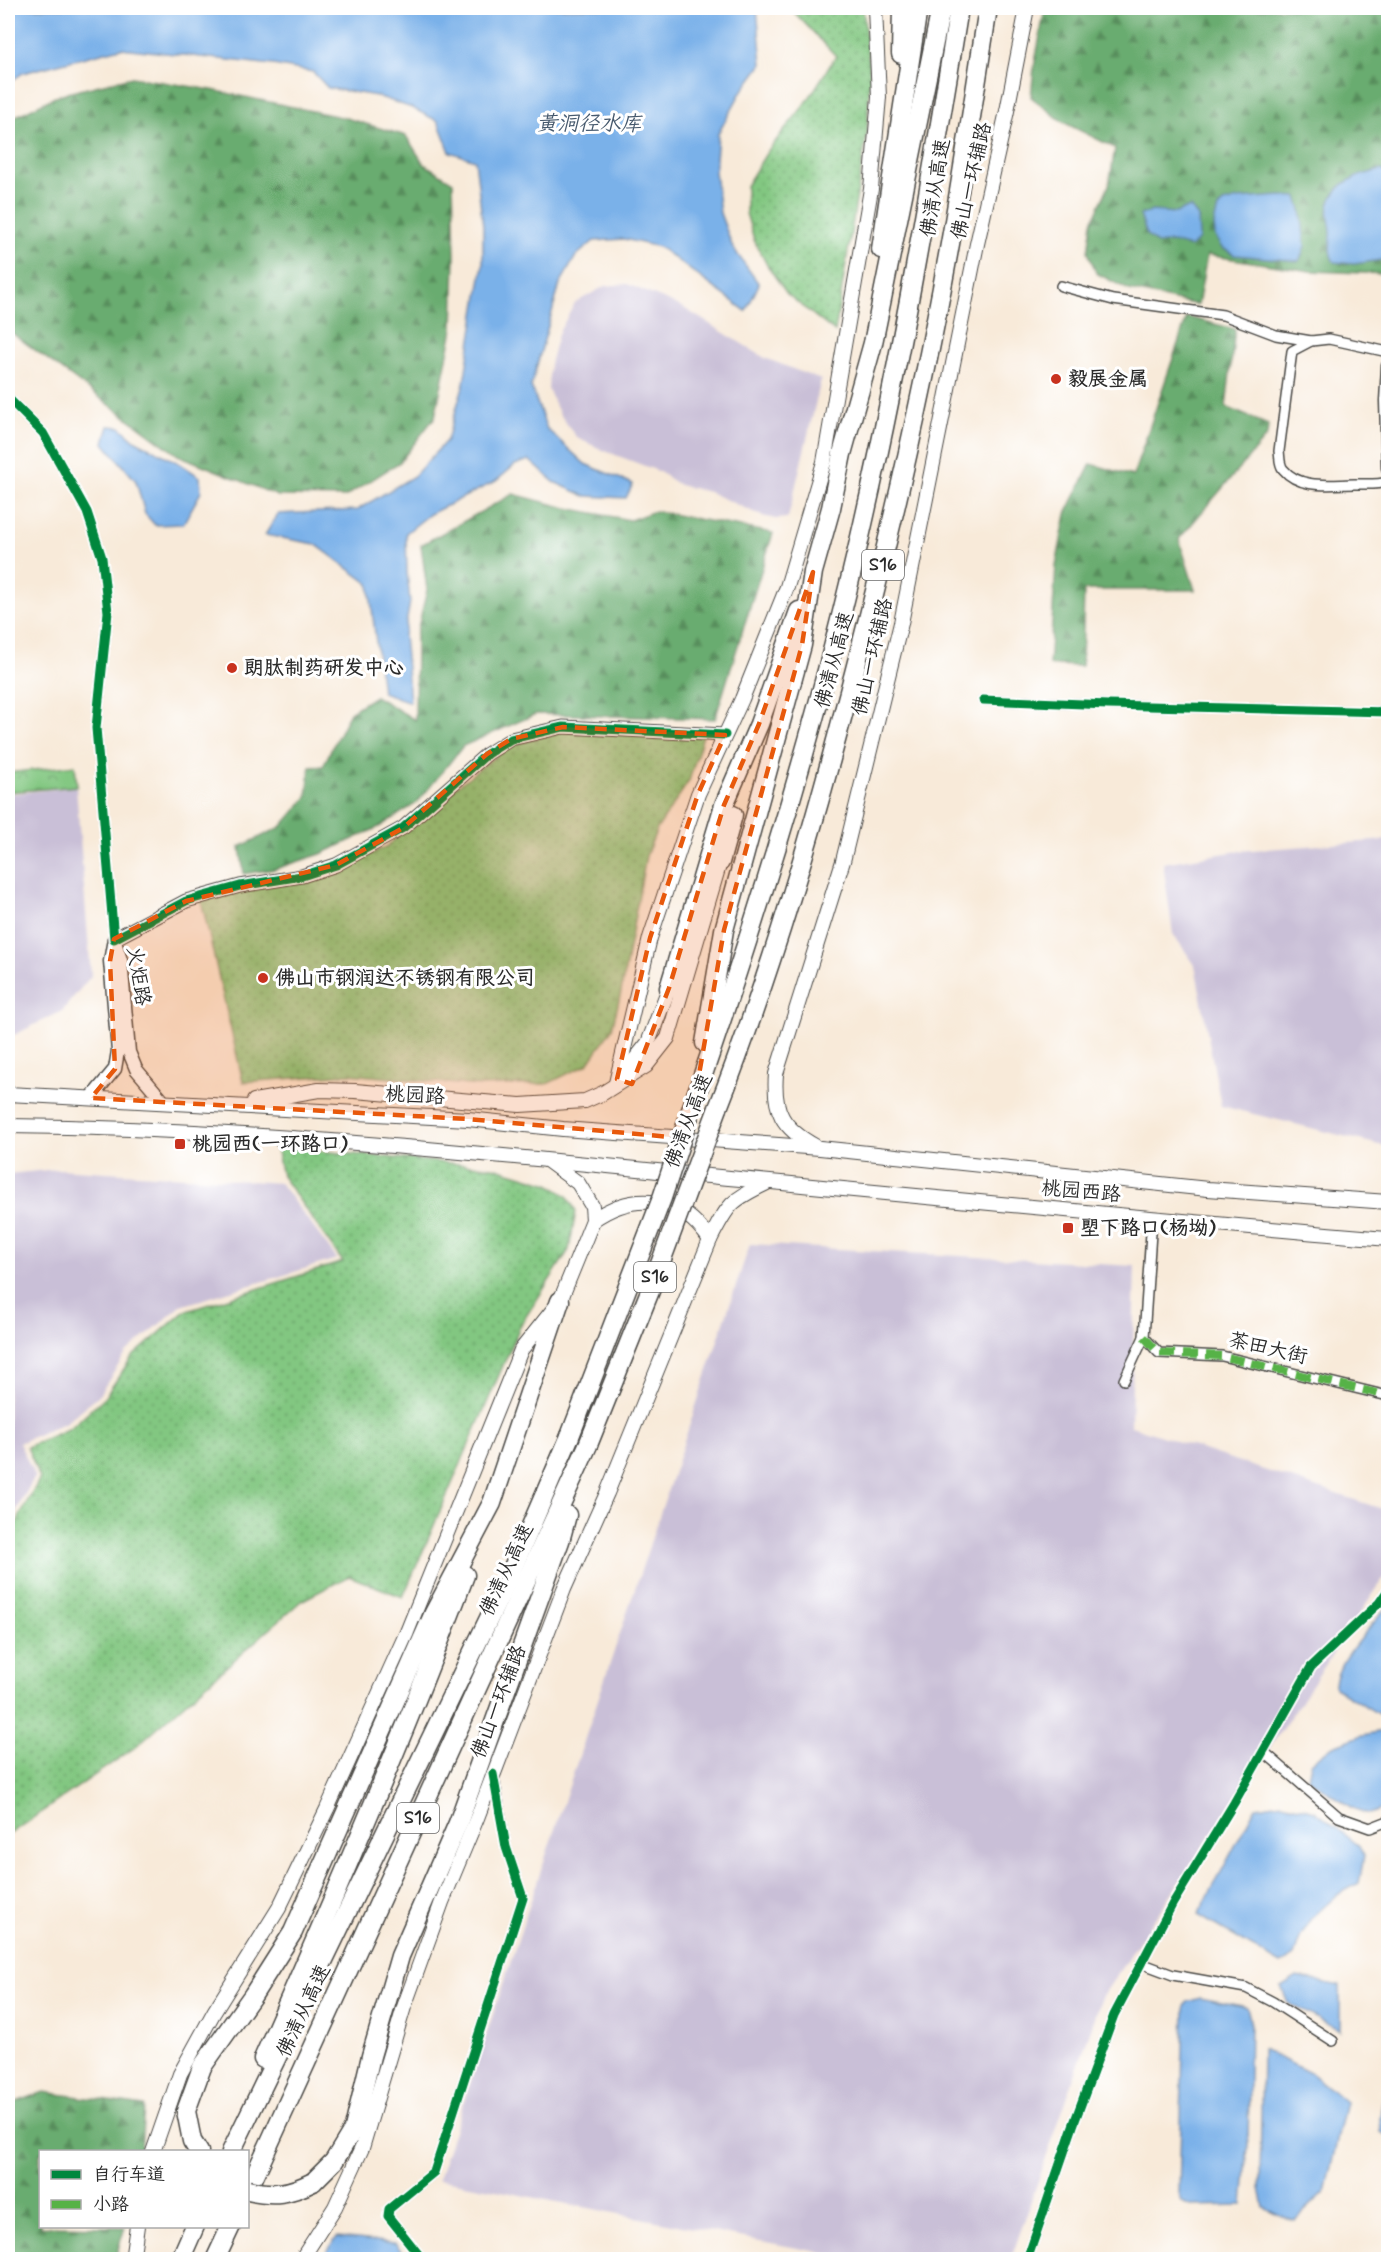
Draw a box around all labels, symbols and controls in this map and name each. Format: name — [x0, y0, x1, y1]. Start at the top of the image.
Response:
water label: 黄洞径水库 — [537, 110, 643, 138]
street label: 佛山一环辅路 — [945, 119, 999, 242]
street label: 佛清从高速 — [915, 137, 957, 239]
place label: 毅展金属 — [1068, 366, 1148, 393]
marker: 毅展金属 — [1049, 372, 1063, 386]
road number: S16 — [862, 550, 904, 580]
street label: 佛山一环辅路 — [846, 595, 900, 718]
street label: 佛清从高速 — [809, 608, 861, 712]
place label: 朗肽制药研发中心 — [244, 655, 404, 682]
marker: 朗肽制药研发中心 — [225, 661, 239, 675]
street label: 火炬路 — [120, 944, 156, 1009]
place label: 佛山市钢润达不锈钢有限公司 — [275, 965, 535, 992]
marker: 佛山市钢润达不锈钢有限公司 — [256, 971, 270, 985]
street label: 佛清从高速 — [658, 1069, 720, 1173]
street label: 桃园路 — [384, 1081, 447, 1111]
place label: 桃园西(一环路口) — [192, 1131, 349, 1158]
marker: 桃园西(一环路口) — [173, 1137, 187, 1151]
street label: 桃园西路 — [1040, 1175, 1123, 1209]
place label: 塱下路口(杨坳) — [1080, 1215, 1217, 1242]
marker: 塱下路口(杨坳) — [1061, 1221, 1075, 1235]
road number: S16 — [634, 1262, 676, 1292]
street label: 茶田大街 — [1226, 1327, 1310, 1371]
street label: 佛清从高速 — [474, 1519, 540, 1621]
street label: 佛山一环辅路 — [465, 1640, 533, 1763]
road number: S16 — [397, 1803, 439, 1833]
street label: 佛清从高速 — [271, 1960, 337, 2062]
legend — [39, 2150, 249, 2228]
text: 自行车道 — [93, 2163, 165, 2187]
text: 小路 — [93, 2193, 129, 2217]

